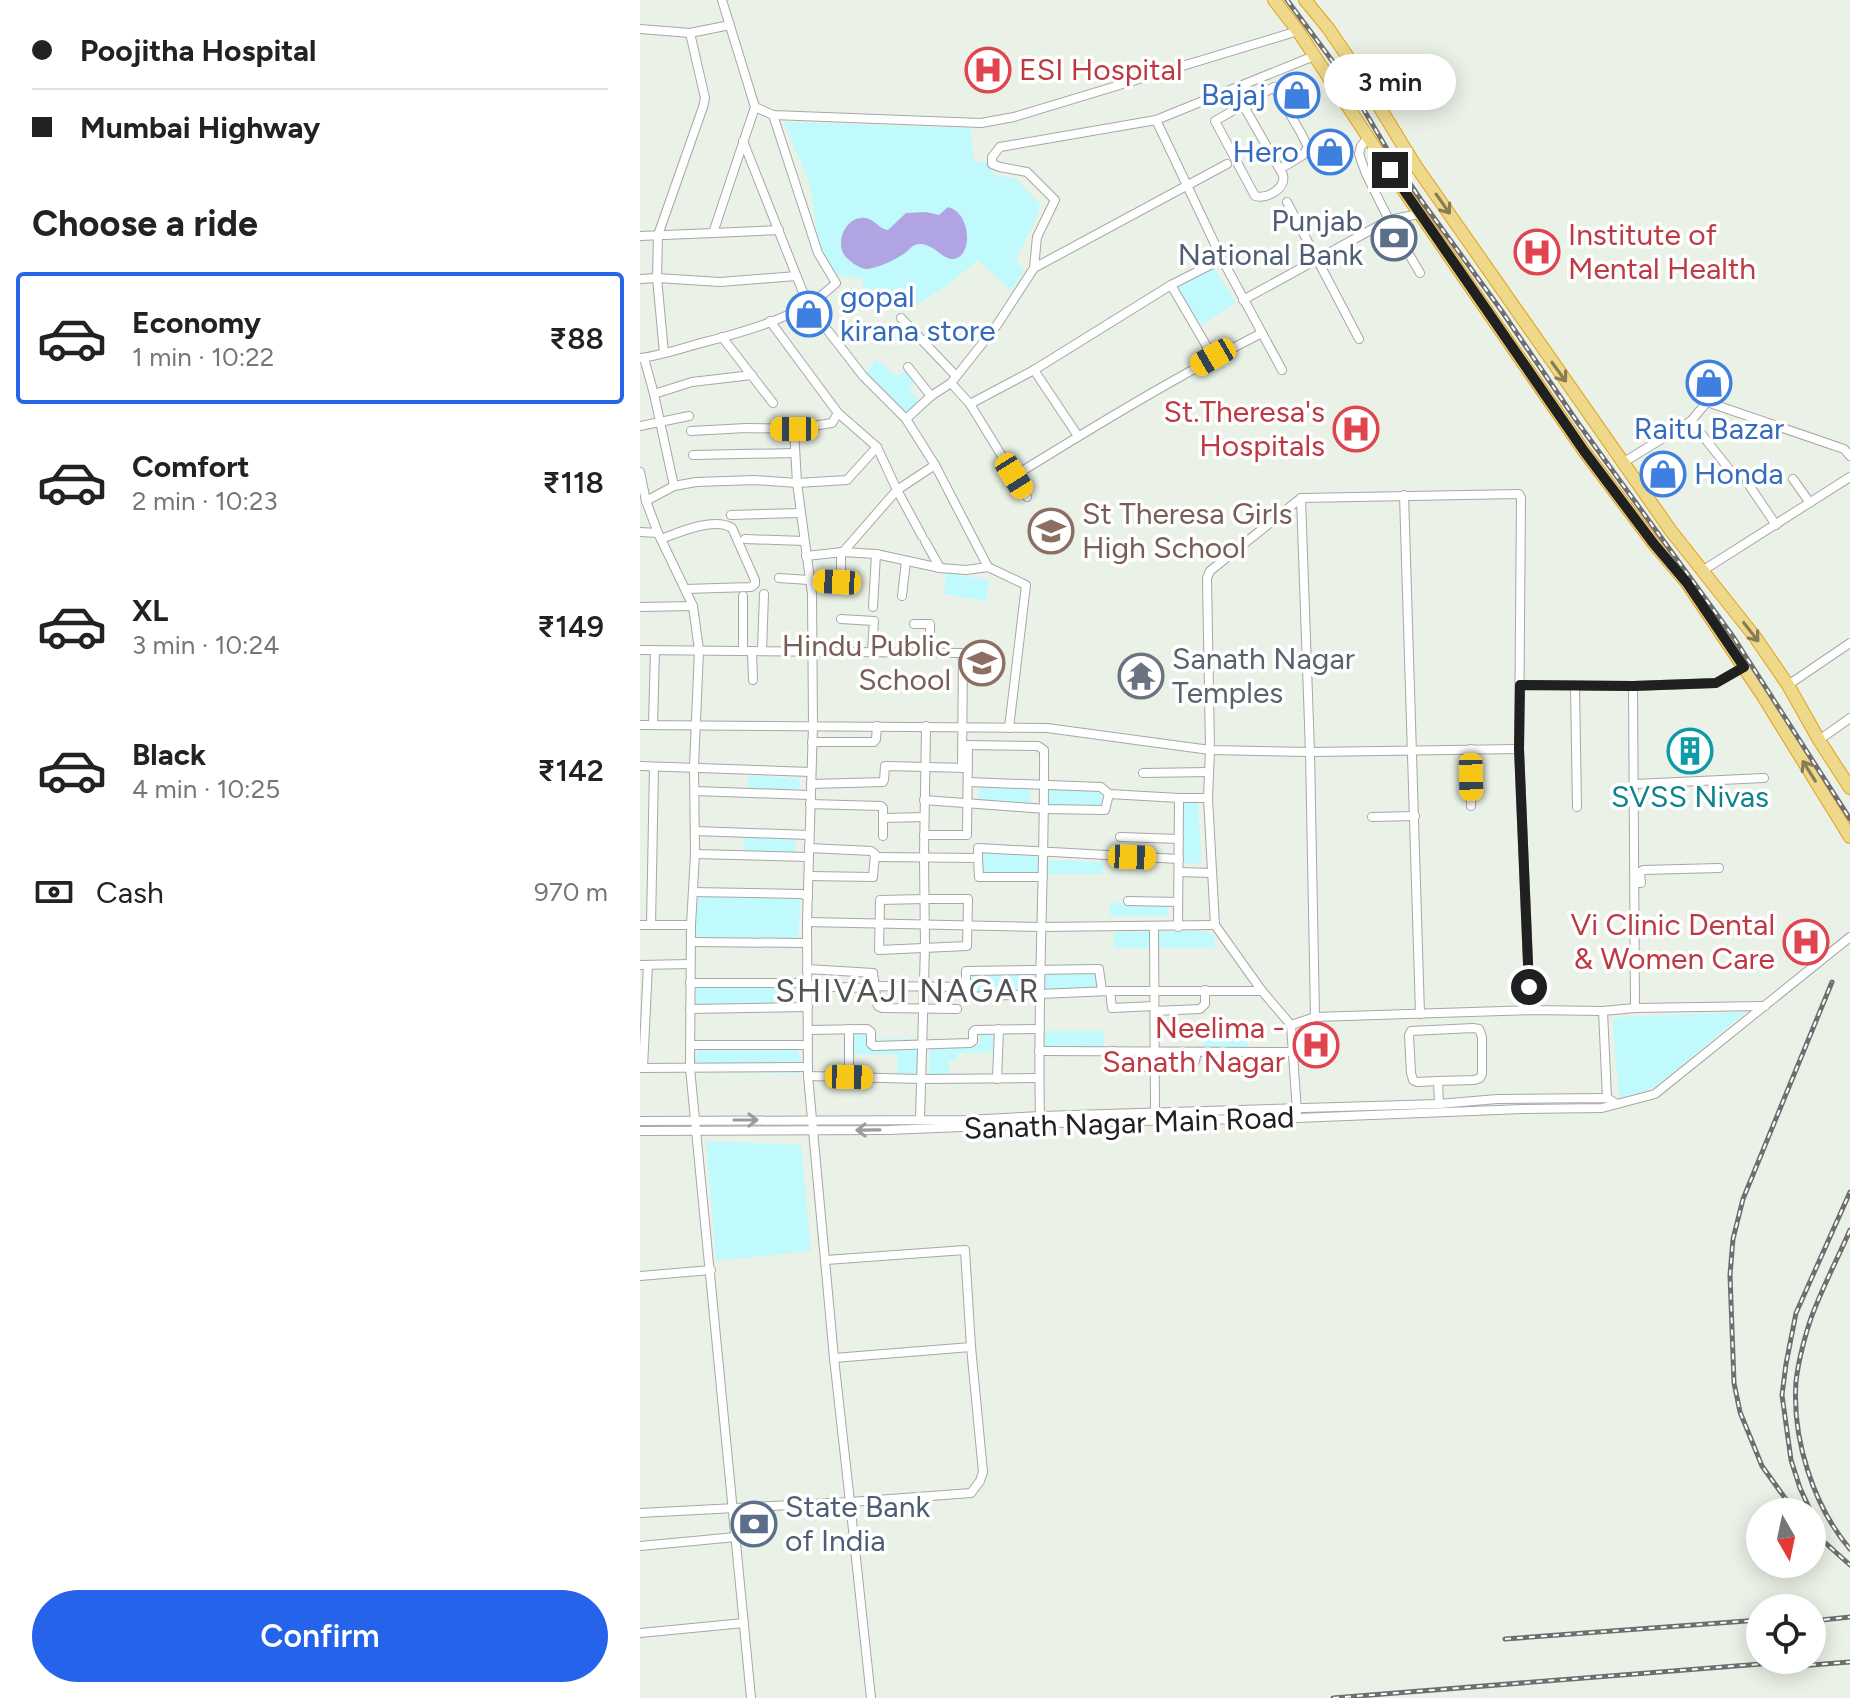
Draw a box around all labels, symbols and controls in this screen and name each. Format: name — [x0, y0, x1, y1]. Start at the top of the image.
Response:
text: Poojitha Hospital — [80, 32, 317, 69]
hospital icon: ESI Hospital — [964, 46, 1012, 94]
place label: ESI Hospital — [1019, 51, 1183, 88]
callout: 3 min — [1324, 54, 1456, 110]
text: 3 min — [1358, 66, 1422, 98]
shop icon: Bajaj — [1273, 71, 1321, 119]
place label: Bajaj — [1201, 76, 1266, 113]
text: Mumbai Highway — [80, 109, 320, 146]
shop icon: Hero — [1306, 128, 1354, 176]
place label: Hero — [1233, 133, 1299, 170]
route end — [1372, 152, 1408, 188]
one-way arrow — [1435, 192, 1451, 214]
text: Choose a ride — [32, 202, 258, 245]
place label: Punjab National Bank — [1178, 202, 1363, 273]
bank icon: Punjab National Bank — [1370, 214, 1418, 262]
place label: Institute of Mental Health — [1568, 216, 1756, 287]
hospital icon: Institute of Mental Health — [1513, 228, 1561, 276]
place label: gopal kirana store — [840, 278, 996, 349]
shop icon: gopal kirana store — [785, 290, 833, 338]
icon: car — [36, 302, 108, 374]
text: Economy — [132, 304, 261, 341]
text: ₹88 — [549, 320, 604, 357]
car — [1186, 335, 1240, 379]
text: 1 min · 10:22 — [132, 341, 274, 373]
shop icon: Raitu Bazar — [1685, 359, 1733, 407]
one-way arrow — [1551, 361, 1568, 383]
place label: St.Theresa's Hospitals — [1164, 393, 1325, 464]
hospital icon: St.Theresa's Hospitals — [1332, 405, 1380, 453]
place label: Raitu Bazar — [1634, 410, 1784, 447]
car — [770, 417, 818, 441]
icon: car — [36, 446, 108, 518]
text: Comfort — [132, 448, 250, 485]
car — [991, 449, 1037, 503]
shop icon: Honda — [1639, 450, 1687, 498]
place label: Honda — [1694, 455, 1784, 492]
text: ₹118 — [542, 464, 604, 501]
text: 2 min · 10:23 — [132, 485, 278, 517]
place label: St Theresa Girls High School — [1082, 495, 1293, 566]
school or university icon: St Theresa Girls High School — [1027, 507, 1075, 555]
car — [812, 569, 862, 595]
icon: car — [36, 590, 108, 662]
text: XL — [132, 592, 168, 629]
text: ₹149 — [537, 608, 604, 645]
one-way arrow — [1743, 621, 1760, 642]
place label: Hindu Public School — [782, 627, 951, 698]
text: 3 min · 10:24 — [132, 629, 279, 661]
school or university icon: Hindu Public School — [958, 639, 1006, 687]
place label: Sanath Nagar Temples — [1172, 640, 1355, 711]
temple icon: Sanath Nagar Temples — [1117, 652, 1165, 700]
building icon: SVSS Nivas — [1666, 727, 1714, 775]
icon: car — [36, 734, 108, 806]
text: Black — [132, 736, 206, 773]
text: ₹142 — [537, 752, 604, 789]
car — [1459, 753, 1483, 801]
one-way arrow — [1801, 760, 1817, 783]
text: 4 min · 10:25 — [132, 773, 280, 805]
place label: SVSS Nivas — [1611, 778, 1769, 815]
car — [1108, 844, 1156, 870]
icon: cash — [32, 870, 76, 914]
text: Cash — [96, 874, 164, 911]
text: 970 m — [534, 876, 608, 908]
place label: Vi Clinic Dental & Women Care — [1570, 906, 1775, 977]
hospital icon: Vi Clinic Dental & Women Care — [1782, 918, 1830, 966]
route start — [1511, 969, 1547, 1005]
district label: SHIVAJI NAGAR — [775, 972, 1041, 1010]
place label: Neelima - Sanath Nagar — [1102, 1009, 1285, 1080]
hospital icon: Neelima - Sanath Nagar — [1292, 1021, 1340, 1069]
car — [825, 1065, 873, 1089]
street label: Sanath Nagar Main Road — [963, 1098, 1295, 1147]
one-way arrow — [732, 1112, 759, 1128]
one-way arrow — [855, 1123, 882, 1138]
place label: State Bank of India — [785, 1488, 930, 1559]
north arrow — [1746, 1498, 1826, 1578]
map controls — [1746, 1498, 1826, 1674]
bank icon: State Bank of India — [730, 1500, 778, 1548]
button: Confirm — [32, 1590, 608, 1682]
button: locate — [1746, 1594, 1826, 1674]

